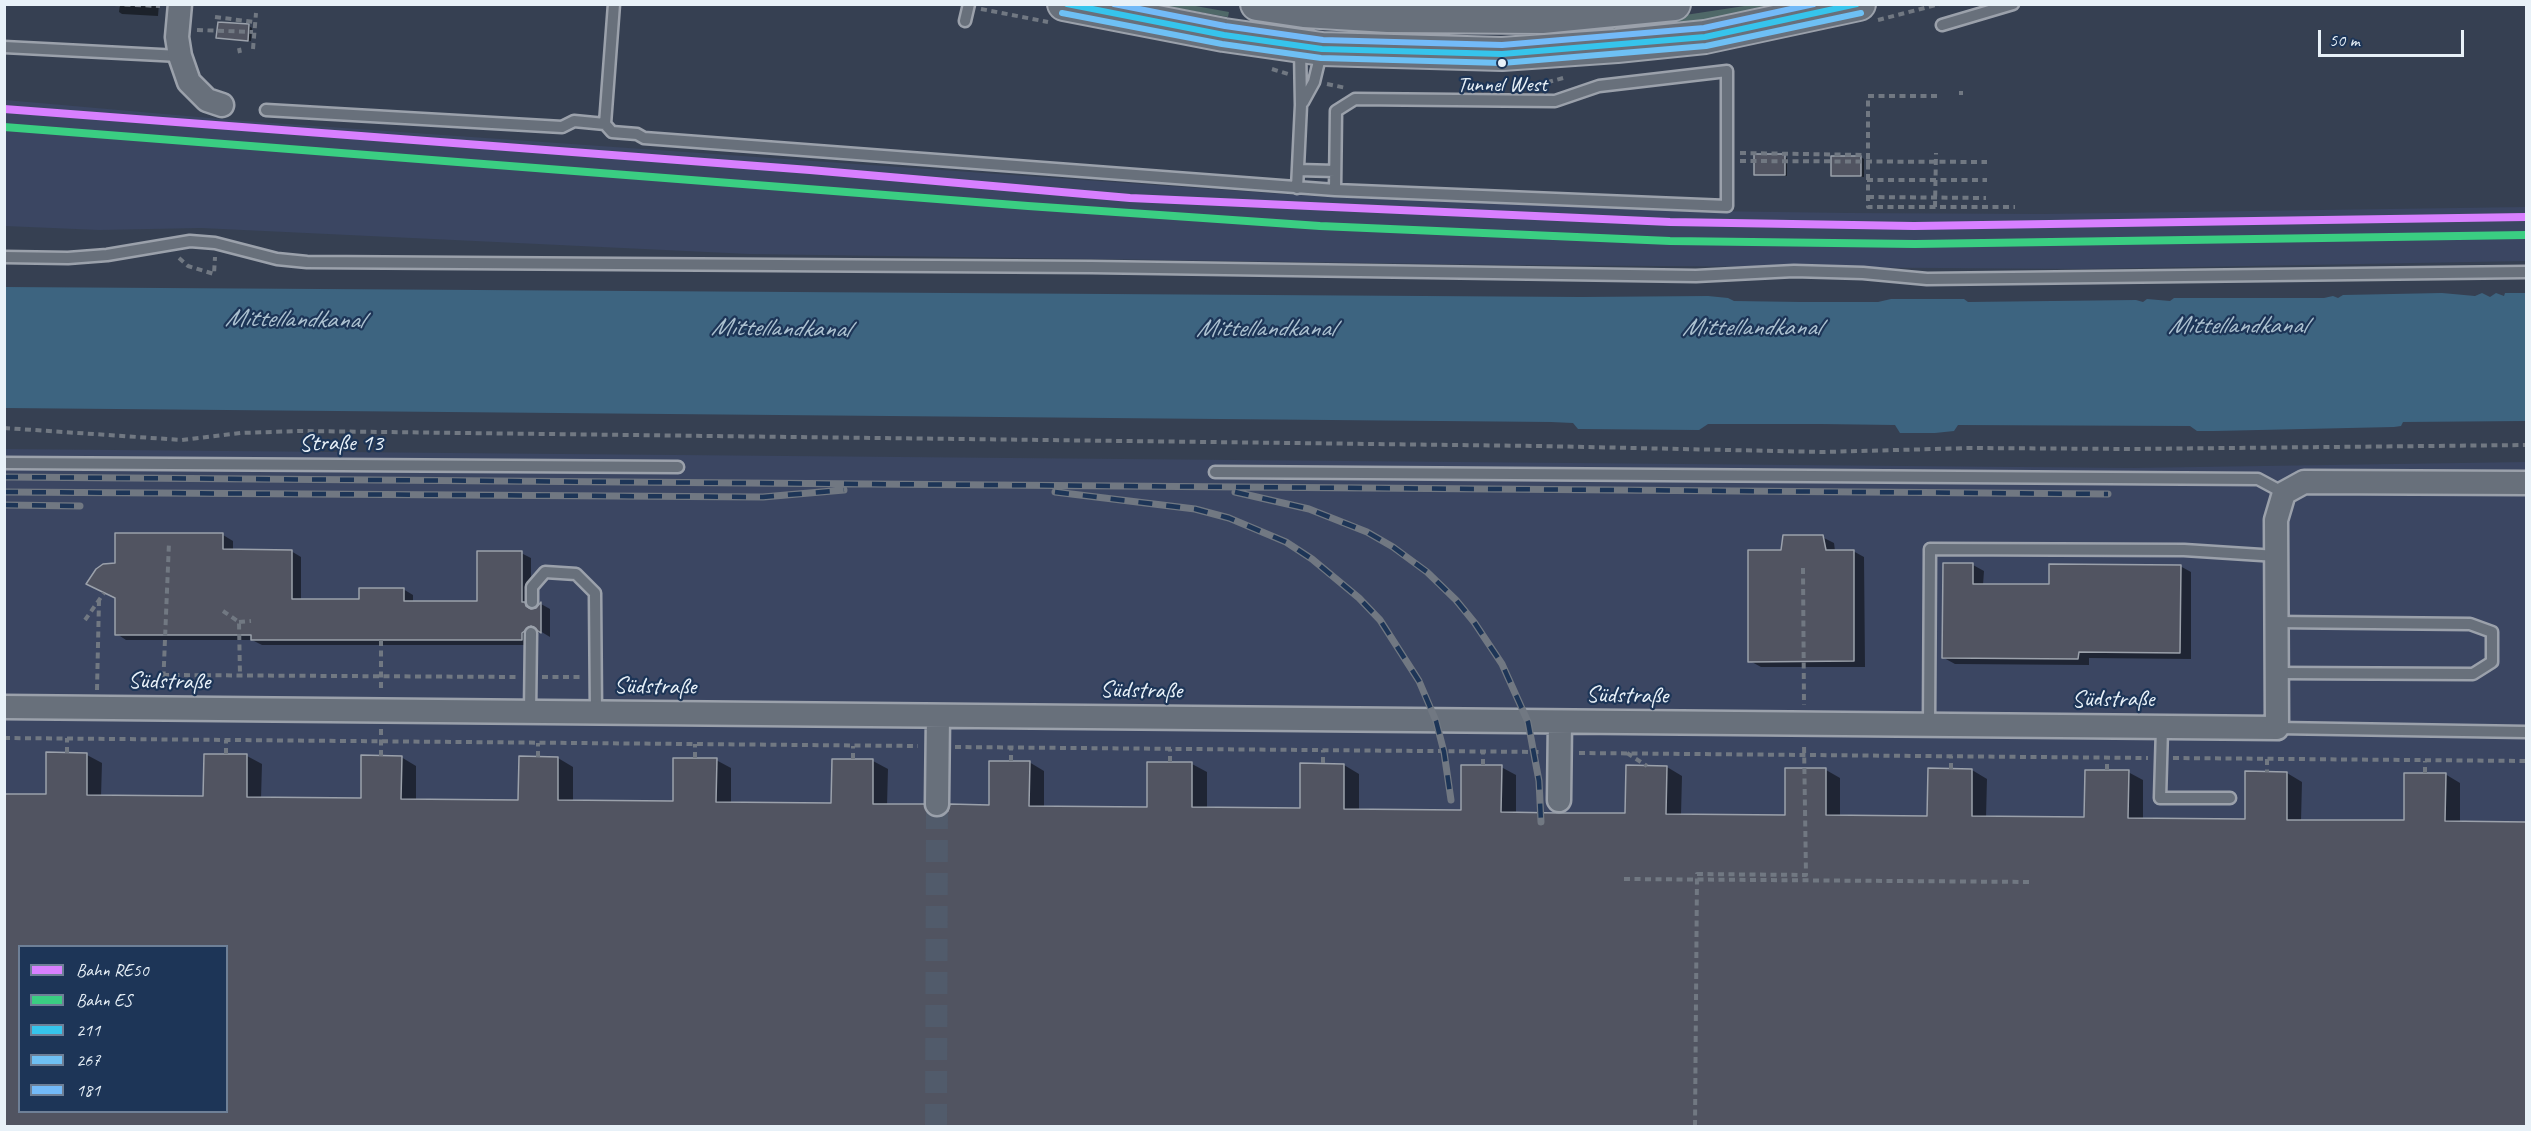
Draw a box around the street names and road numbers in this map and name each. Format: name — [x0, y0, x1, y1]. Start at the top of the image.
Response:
street label: Straße 13 — [299, 430, 383, 458]
street label: Südstraße — [128, 667, 210, 697]
street label: Südstraße — [614, 672, 696, 702]
street label: Südstraße — [1100, 676, 1182, 706]
street label: Südstraße — [1586, 681, 1668, 711]
street label: Südstraße — [2072, 686, 2154, 714]

